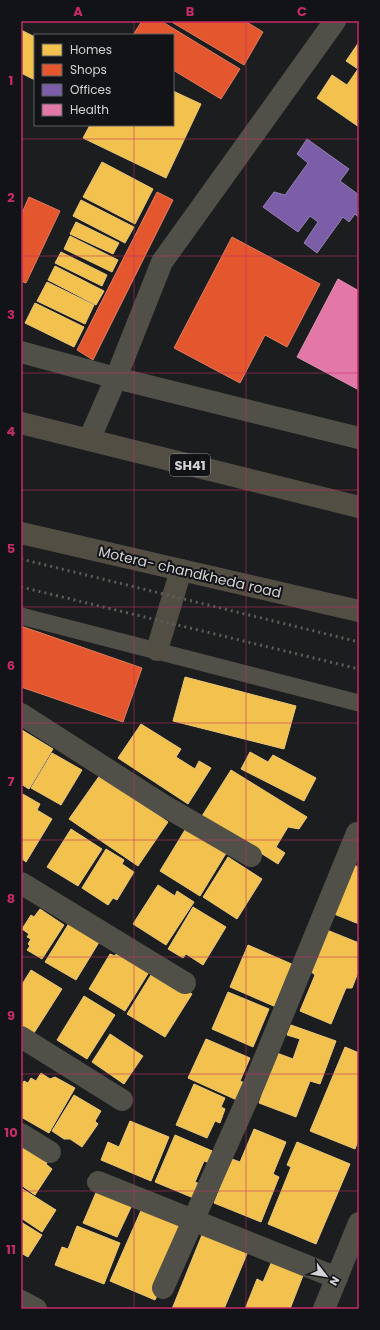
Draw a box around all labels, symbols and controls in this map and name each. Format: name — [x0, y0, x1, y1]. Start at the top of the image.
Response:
text: A — [73, 2, 83, 21]
text: B — [186, 2, 195, 21]
text: C — [297, 2, 307, 21]
legend — [34, 34, 174, 126]
text: Homes — [70, 41, 112, 58]
text: Shops — [70, 61, 107, 78]
text: 1 — [9, 71, 13, 90]
text: Offices — [70, 81, 111, 98]
text: Health — [70, 101, 109, 118]
text: 2 — [7, 188, 15, 207]
text: 3 — [7, 305, 15, 324]
text: 4 — [7, 422, 16, 441]
road number: SH41 — [170, 454, 210, 476]
text: 5 — [7, 539, 15, 558]
street label: Motera- chandkheda road — [97, 541, 283, 603]
text: 6 — [7, 656, 15, 675]
text: 7 — [8, 772, 15, 791]
text: 8 — [7, 889, 15, 908]
text: 9 — [7, 1006, 15, 1025]
text: 10 — [4, 1123, 18, 1142]
text: 11 — [6, 1240, 16, 1259]
north arrow — [306, 1256, 346, 1296]
text: N — [326, 1273, 344, 1289]

